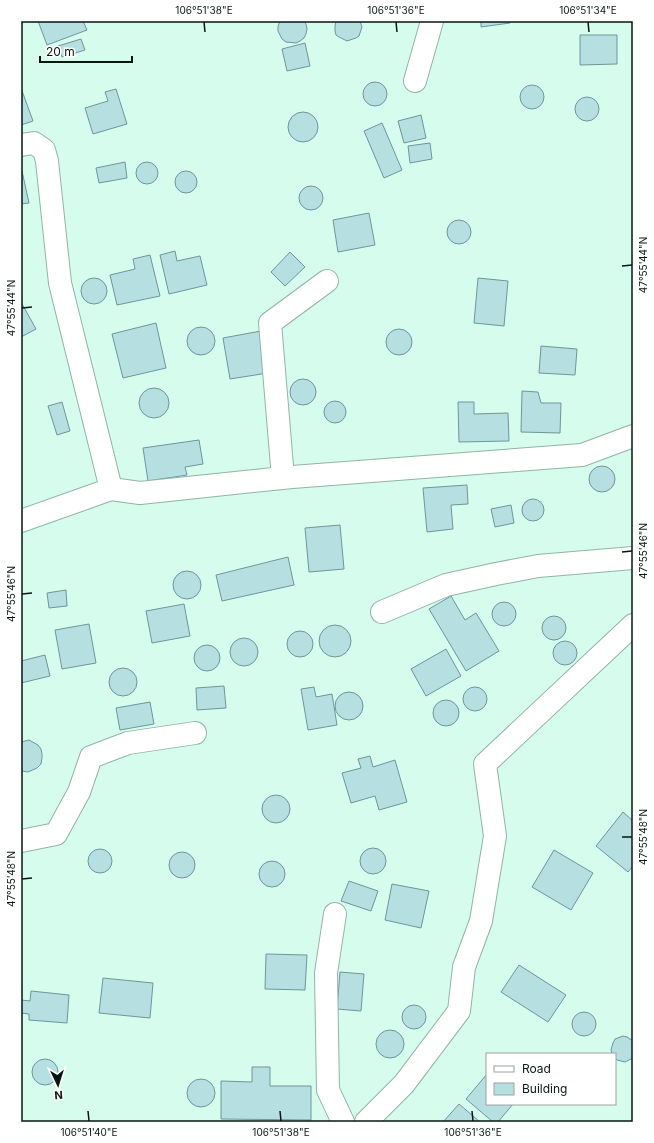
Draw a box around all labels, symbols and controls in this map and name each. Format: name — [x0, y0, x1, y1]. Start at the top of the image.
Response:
text: 106°51'38"E — [175, 4, 233, 16]
text: 106°51'36"E — [367, 4, 425, 16]
text: 106°51'34"E — [559, 4, 617, 16]
scale bar — [40, 38, 132, 64]
text: 20 m — [46, 44, 75, 59]
text: 47°55'44"N — [637, 237, 649, 293]
text: 47°55'44"N — [5, 280, 17, 336]
text: 47°55'46"N — [637, 523, 649, 579]
text: 47°55'46"N — [5, 566, 17, 622]
text: 47°55'48"N — [637, 809, 649, 865]
text: 47°55'48"N — [5, 851, 17, 907]
legend — [486, 1053, 616, 1105]
text: Road — [522, 1061, 551, 1076]
north arrow — [38, 1065, 78, 1105]
text: Building — [522, 1081, 567, 1096]
text: N — [54, 1088, 63, 1102]
text: 106°51'40"E — [60, 1126, 118, 1138]
text: 106°51'38"E — [252, 1126, 310, 1138]
text: 106°51'36"E — [444, 1126, 502, 1138]

